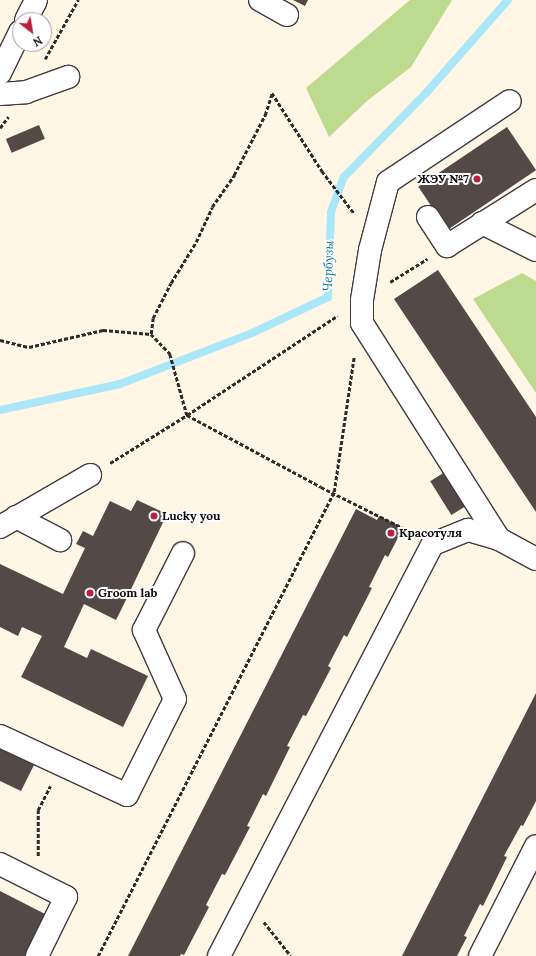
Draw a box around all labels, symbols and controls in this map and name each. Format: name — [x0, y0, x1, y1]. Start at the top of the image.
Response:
north arrow — [12, 12, 52, 52]
text: N — [30, 33, 45, 50]
place label: ЖЭУ №7 — [417, 172, 469, 186]
marker: ЖЭУ №7 — [472, 174, 482, 184]
water label: Чербузы — [320, 240, 338, 292]
place label: Lucky you — [162, 509, 220, 523]
marker: Lucky you — [149, 511, 159, 521]
place label: Красотуля — [399, 526, 462, 540]
marker: Красотуля — [386, 528, 396, 538]
place label: Groom lab — [98, 586, 157, 600]
marker: Groom lab — [85, 588, 95, 598]

